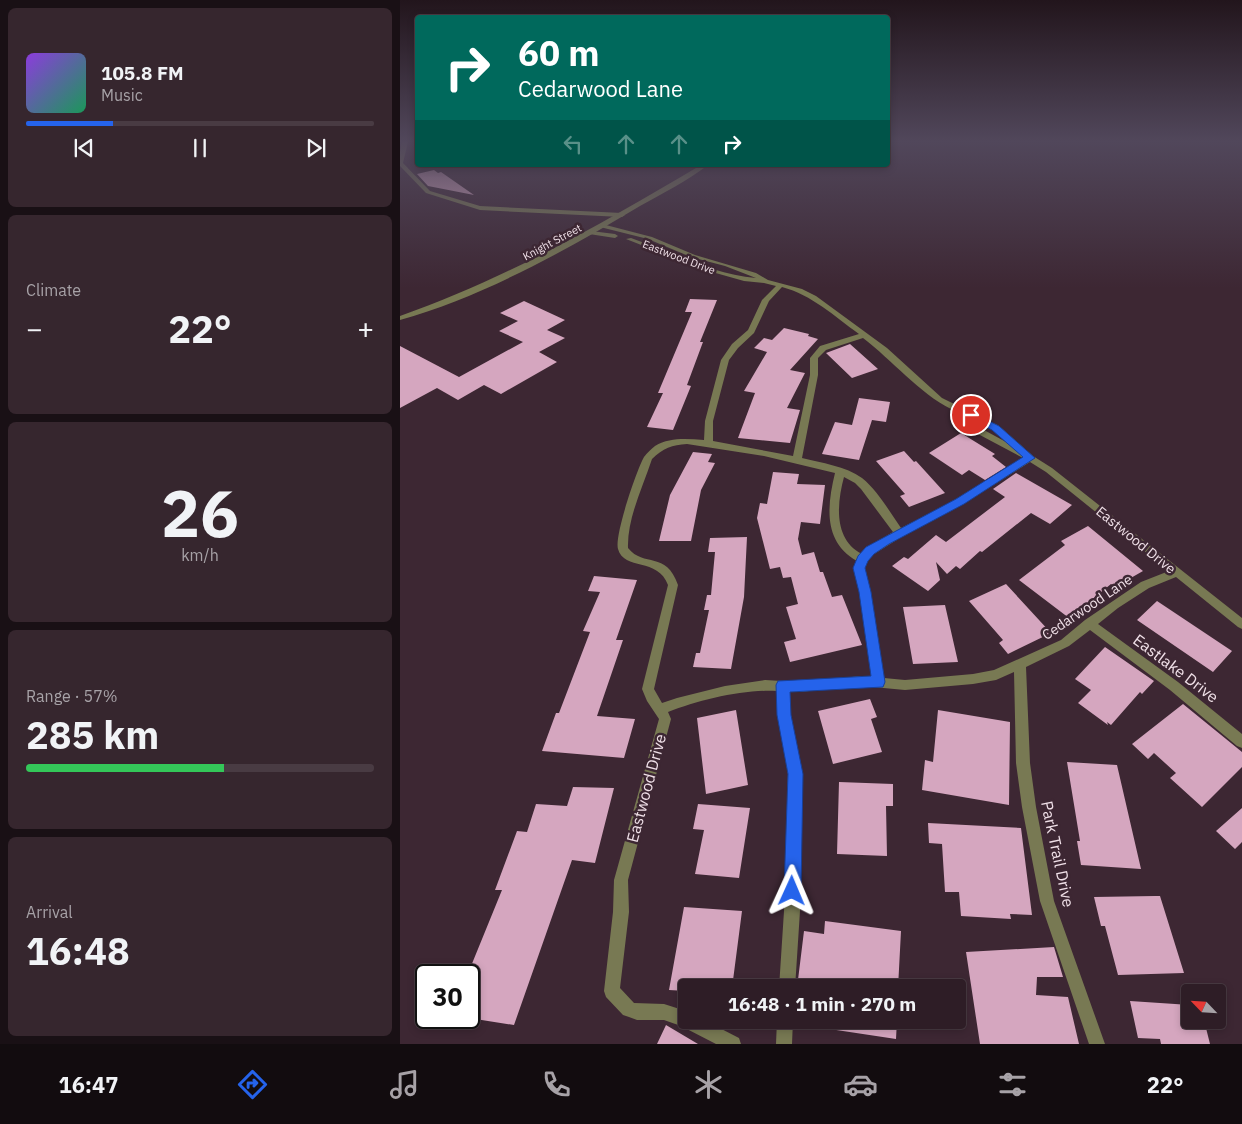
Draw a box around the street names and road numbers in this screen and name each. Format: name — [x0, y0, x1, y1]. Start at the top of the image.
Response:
street label: Knight Street — [520, 221, 584, 263]
street label: Eastwood Drive — [641, 237, 717, 277]
street label: Eastwood Drive — [1092, 502, 1180, 578]
street label: Cedarwood Lane — [1038, 570, 1136, 644]
street label: Eastlake Drive — [1129, 629, 1223, 707]
street label: Eastwood Drive — [622, 731, 670, 844]
street label: Park Trail Drive — [1037, 799, 1079, 909]

